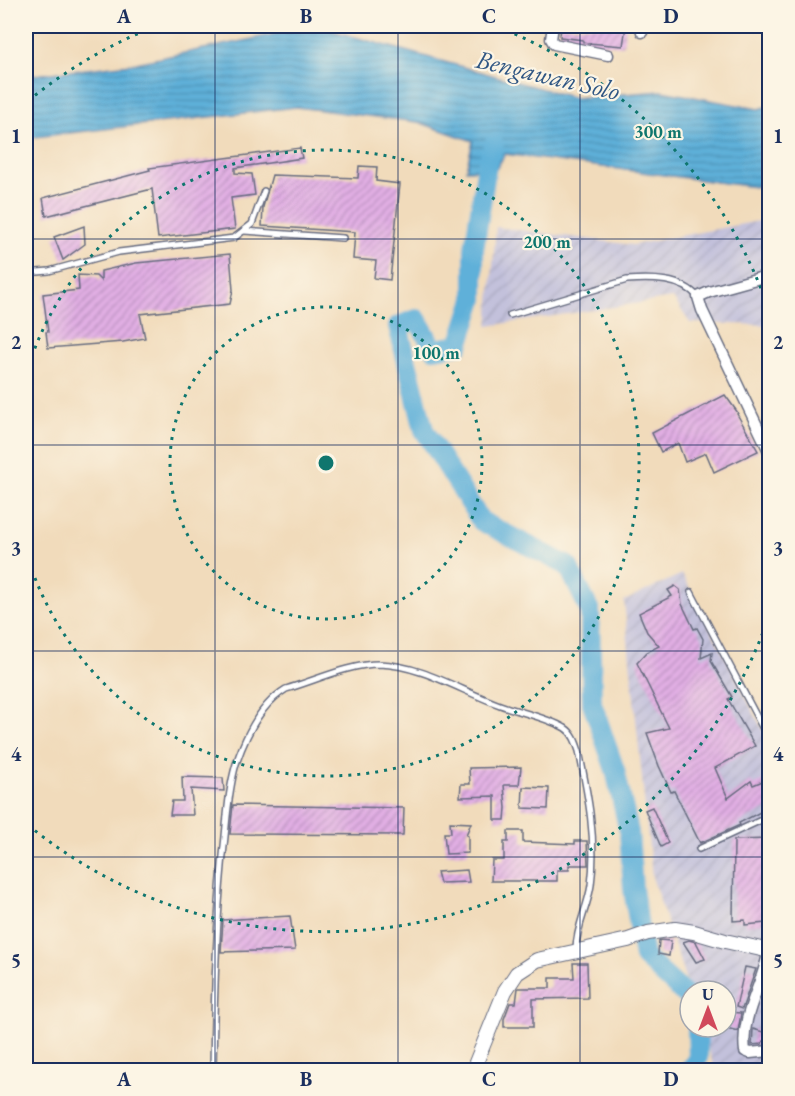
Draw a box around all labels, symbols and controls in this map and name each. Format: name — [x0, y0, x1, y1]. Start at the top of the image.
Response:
text: A — [116, 3, 132, 29]
text: B — [300, 3, 312, 29]
text: C — [482, 3, 496, 29]
text: D — [663, 3, 679, 29]
water label: Bengawan Solo — [472, 42, 623, 108]
text: 300 m — [634, 120, 682, 143]
text: 1 — [11, 123, 21, 149]
text: 1 — [773, 123, 783, 149]
text: 200 m — [523, 230, 571, 253]
text: 2 — [11, 329, 22, 355]
text: 2 — [773, 329, 784, 355]
text: 100 m — [412, 341, 460, 364]
centre of rings — [316, 453, 336, 473]
text: 3 — [11, 535, 21, 561]
text: 3 — [773, 535, 783, 561]
text: 4 — [11, 741, 22, 767]
text: 4 — [773, 741, 784, 767]
text: 5 — [11, 947, 21, 973]
text: 5 — [773, 947, 783, 973]
north arrow — [678, 979, 738, 1039]
text: U — [702, 984, 714, 1005]
text: A — [116, 1066, 132, 1092]
text: B — [300, 1066, 312, 1092]
text: C — [482, 1066, 496, 1092]
text: D — [663, 1066, 679, 1092]

